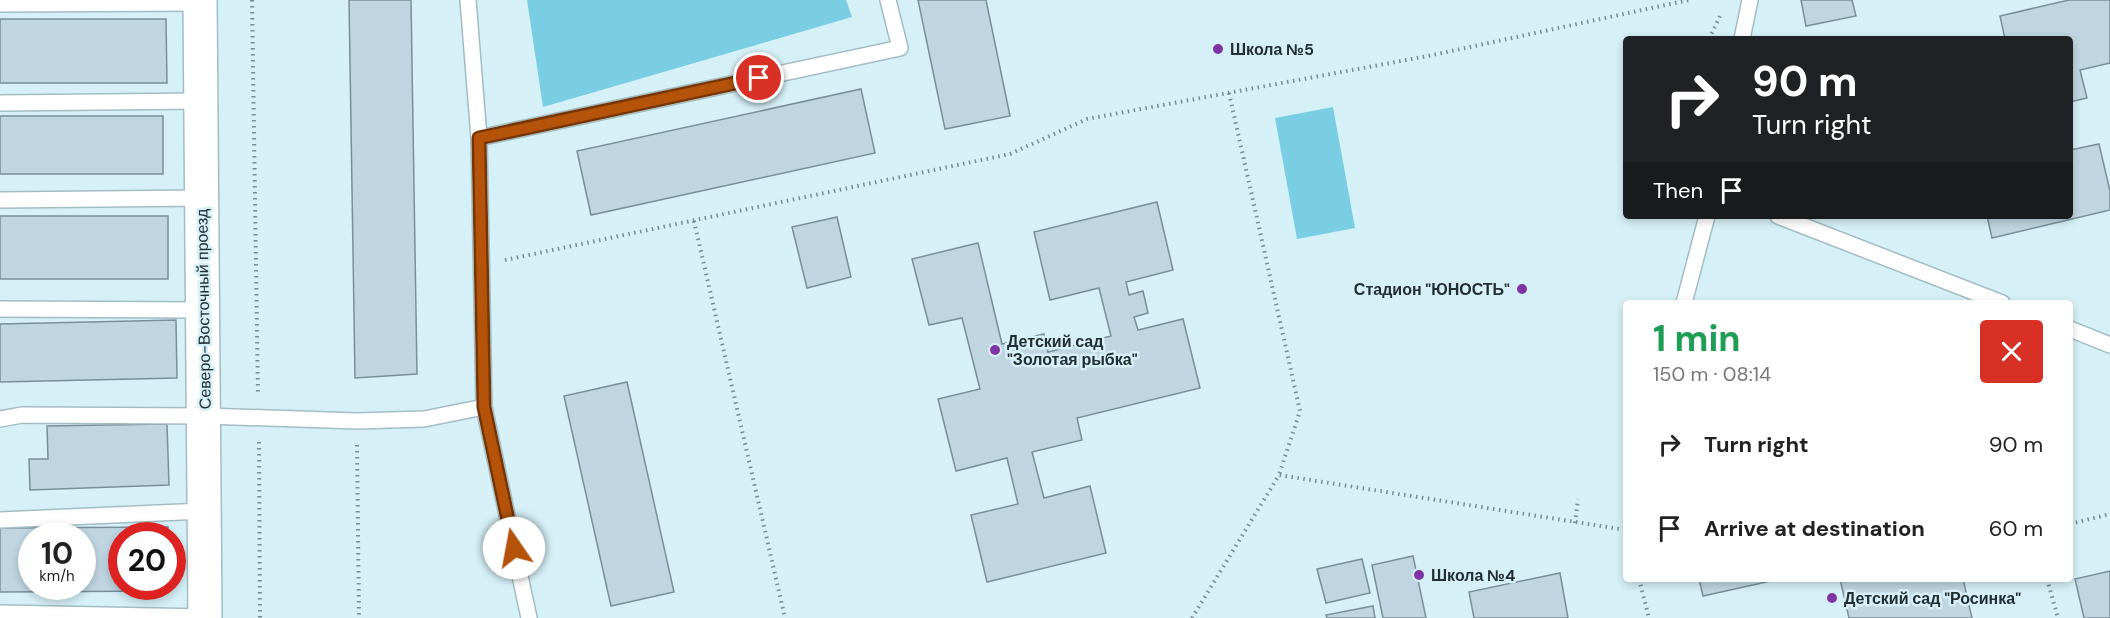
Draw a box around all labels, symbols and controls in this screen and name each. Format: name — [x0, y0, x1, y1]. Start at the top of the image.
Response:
place label: Школа №5 — [1230, 39, 1314, 60]
marker: Школа №5 — [1211, 42, 1225, 56]
pin — [733, 52, 784, 103]
text: 90 m — [1752, 54, 1858, 109]
icon: right — [1653, 60, 1731, 138]
icon: arrive — [742, 61, 775, 94]
text: Turn right — [1752, 107, 1872, 142]
icon: arrive — [1715, 174, 1748, 207]
text: Then — [1653, 176, 1703, 205]
street label: Северо-Восточный проезд — [191, 208, 216, 409]
place label: Стадион "ЮНОСТЬ" — [1354, 279, 1510, 300]
marker: Стадион "ЮНОСТЬ" — [1515, 282, 1529, 296]
text: 1 min — [1653, 315, 1741, 362]
button: close — [1980, 320, 2043, 383]
place label: Детский сад "Золотая рыбка" — [1007, 331, 1138, 370]
marker: Детский сад "Золотая рыбка" — [988, 343, 1002, 357]
text: 150 m · 08:14 — [1653, 361, 1771, 387]
icon: right — [1653, 428, 1686, 461]
text: Turn right — [1704, 430, 1809, 459]
text: 90 m — [1989, 430, 2043, 459]
icon: arrive — [1653, 512, 1686, 545]
text: Arrive at destination — [1704, 514, 1925, 543]
text: 60 m — [1989, 514, 2043, 543]
position arrow — [482, 516, 546, 580]
speed limit sign: 20 — [108, 522, 186, 600]
text: 10 — [41, 534, 73, 573]
place label: Школа №4 — [1431, 565, 1515, 586]
text: km/h — [39, 566, 75, 586]
marker: Школа №4 — [1412, 568, 1426, 582]
place label: Детский сад "Росинка" — [1844, 588, 2021, 609]
marker: Детский сад "Росинка" — [1825, 591, 1839, 605]

